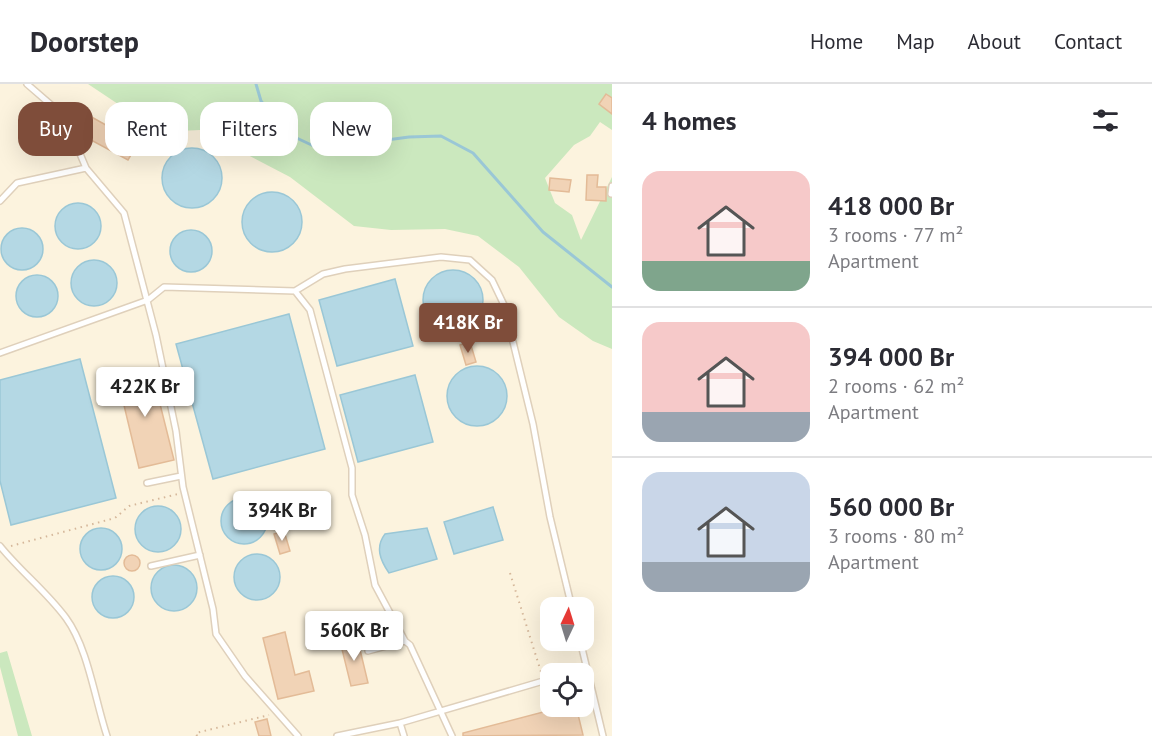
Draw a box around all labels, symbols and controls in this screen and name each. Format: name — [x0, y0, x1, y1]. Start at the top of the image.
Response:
text: Doorstep — [30, 23, 139, 60]
text: Home — [810, 28, 863, 55]
text: Map — [896, 28, 935, 55]
text: About — [968, 28, 1021, 55]
text: Contact — [1054, 28, 1122, 55]
chip: Buy — [18, 102, 93, 156]
chip: Rent — [105, 102, 188, 156]
chip: Filters — [200, 102, 298, 156]
chip: New — [310, 102, 392, 156]
text: 4 homes — [642, 104, 737, 137]
icon: filters — [1089, 104, 1122, 137]
text: 418 000 Br — [828, 189, 954, 222]
icon: home — [690, 195, 762, 267]
text: 3 rooms · 77 m² — [828, 222, 963, 248]
text: Apartment — [828, 248, 919, 274]
pin: 418K Br — [413, 303, 523, 354]
text: 418K Br — [433, 309, 503, 335]
text: 394 000 Br — [828, 340, 954, 373]
icon: home — [690, 346, 762, 418]
pin: 422K Br — [90, 367, 200, 418]
text: 422K Br — [110, 373, 180, 399]
text: 2 rooms · 62 m² — [828, 373, 964, 399]
text: Apartment — [828, 399, 919, 425]
text: 560 000 Br — [828, 490, 954, 523]
pin: 394K Br — [227, 491, 337, 542]
icon: home — [690, 496, 762, 568]
text: 394K Br — [247, 497, 317, 523]
text: 3 rooms · 80 m² — [828, 523, 964, 549]
text: Apartment — [828, 549, 919, 575]
north arrow — [540, 597, 594, 651]
map controls — [540, 597, 594, 717]
pin: 560K Br — [299, 611, 409, 662]
text: 560K Br — [319, 617, 389, 643]
button: locate — [540, 663, 594, 717]

